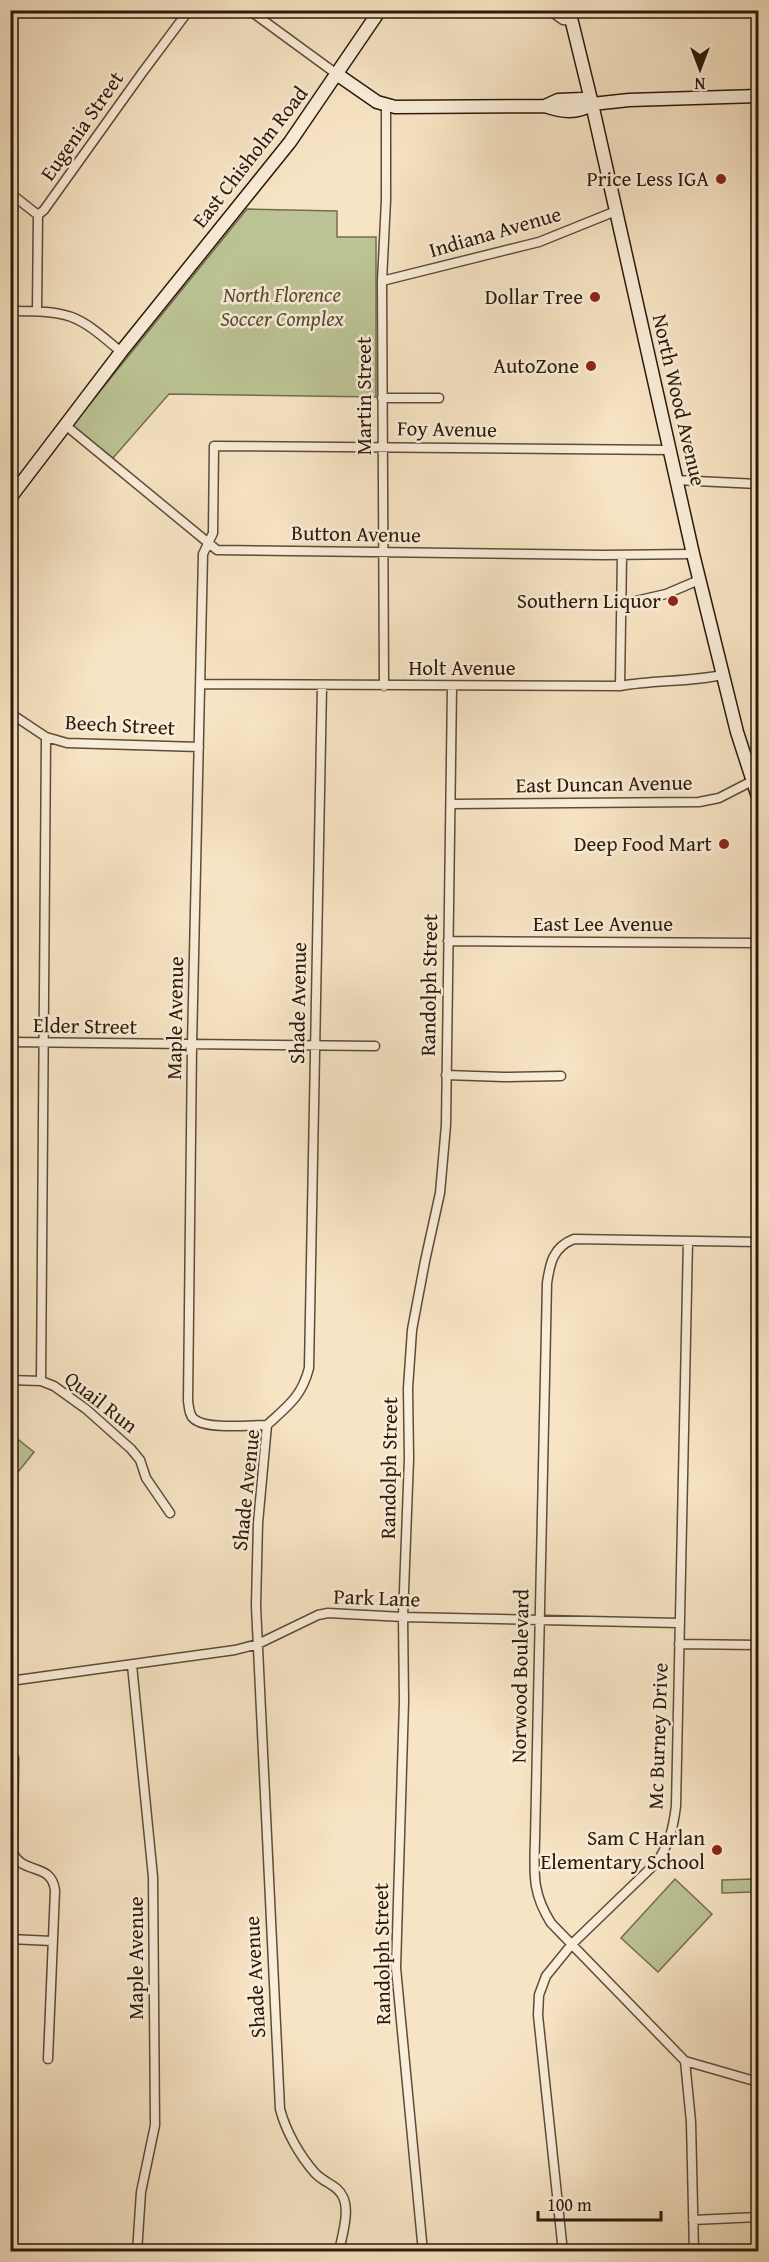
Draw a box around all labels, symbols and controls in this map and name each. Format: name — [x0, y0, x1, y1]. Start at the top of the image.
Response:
north arrow — [670, 39, 730, 99]
street label: Eugenia Street — [32, 64, 131, 187]
text: N — [694, 72, 705, 96]
street label: East Chisholm Road — [184, 79, 315, 234]
place label: Price Less IGA — [586, 163, 709, 194]
marker: Price Less IGA — [714, 172, 728, 186]
street label: Indiana Avenue — [425, 198, 565, 265]
park label: North Florence Soccer Complex — [220, 279, 344, 334]
place label: Dollar Tree — [485, 281, 583, 312]
marker: Dollar Tree — [588, 290, 602, 304]
street label: North Wood Avenue — [645, 311, 714, 489]
street label: Martin Street — [348, 336, 379, 455]
place label: AutoZone — [493, 350, 579, 381]
marker: AutoZone — [584, 359, 598, 373]
street label: Foy Avenue — [397, 412, 497, 445]
street label: Button Avenue — [291, 517, 421, 550]
place label: Southern Liquor — [517, 585, 661, 616]
marker: Southern Liquor — [666, 594, 680, 608]
street label: Holt Avenue — [408, 652, 516, 683]
street label: Beech Street — [64, 706, 176, 743]
street label: East Duncan Avenue — [515, 766, 693, 801]
place label: Deep Food Mart — [574, 828, 713, 859]
marker: Deep Food Mart — [717, 837, 731, 851]
street label: East Lee Avenue — [533, 908, 673, 939]
street label: Randolph Street — [412, 913, 445, 1057]
street label: Shade Avenue — [281, 941, 314, 1064]
street label: Maple Avenue — [158, 956, 191, 1080]
street label: Elder Street — [33, 1009, 138, 1042]
street label: Quail Run — [58, 1363, 145, 1440]
street label: Randolph Street — [372, 1396, 405, 1540]
street label: Shade Avenue — [224, 1427, 267, 1552]
street label: Park Lane — [333, 1580, 421, 1615]
street label: Norwood Boulevard — [502, 1588, 537, 1763]
street label: Mc Burney Drive — [639, 1662, 676, 1810]
place label: Sam C Harlan Elementary School — [540, 1822, 705, 1877]
marker: Sam C Harlan Elementary School — [710, 1843, 724, 1857]
street label: Randolph Street — [365, 1882, 398, 2026]
street label: Maple Avenue — [120, 1896, 151, 2020]
street label: Shade Avenue — [236, 1915, 273, 2039]
scale bar — [538, 2184, 661, 2222]
text: 100 m — [547, 2191, 592, 2218]

